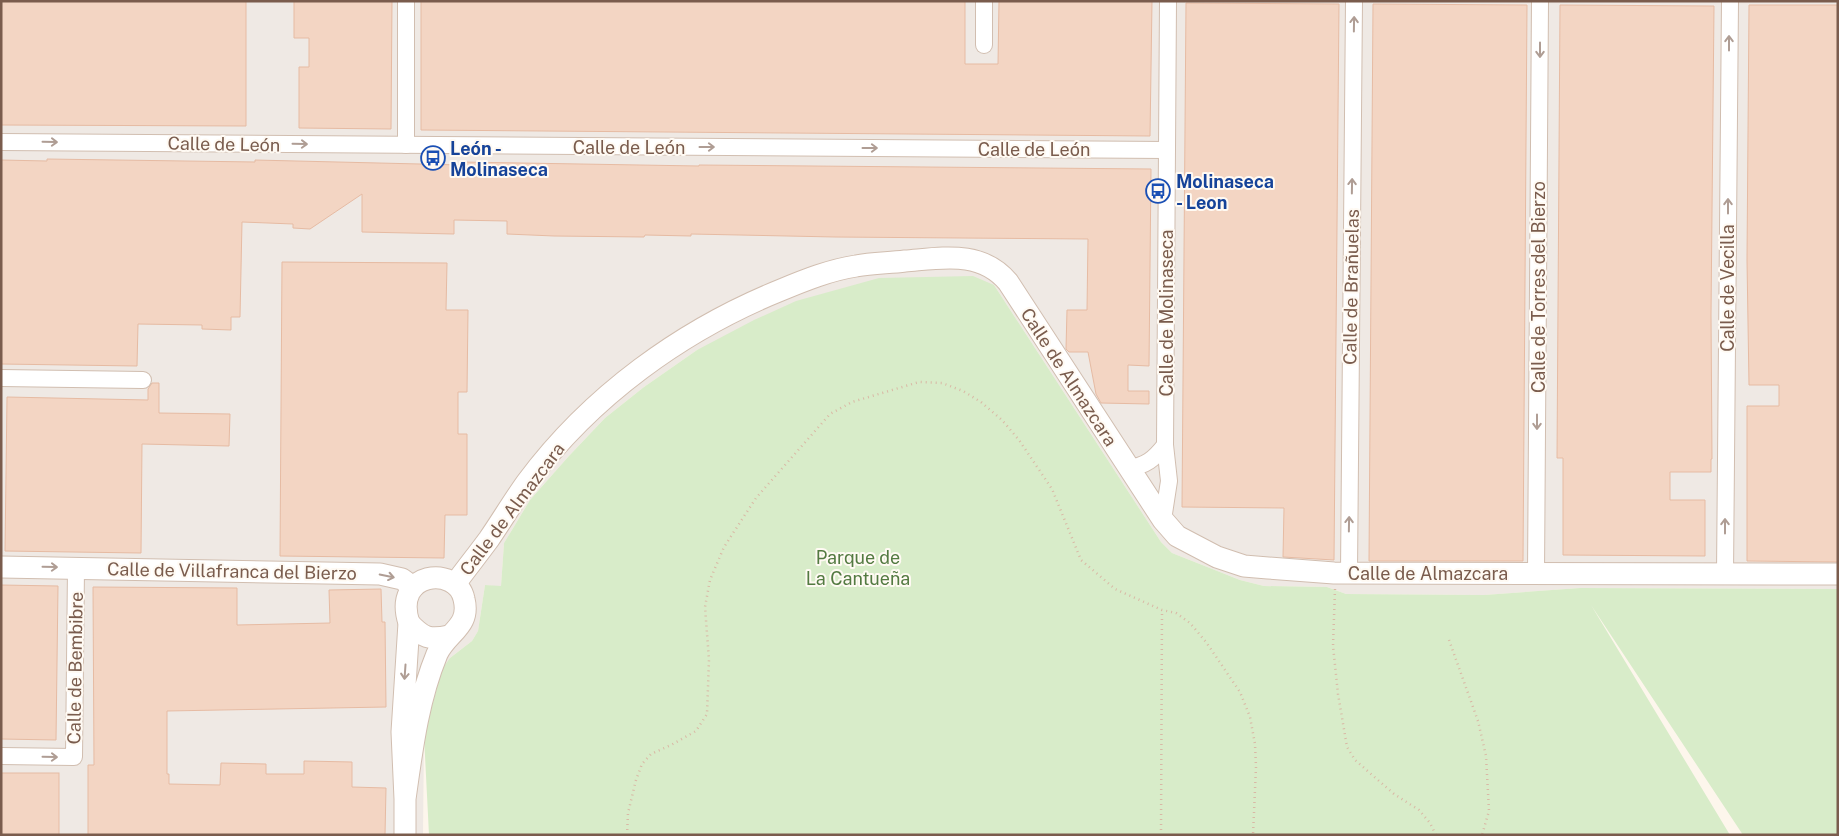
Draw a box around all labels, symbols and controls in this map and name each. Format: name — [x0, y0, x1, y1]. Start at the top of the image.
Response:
one-way arrow — [1349, 16, 1358, 32]
one-way arrow — [1724, 35, 1734, 52]
one-way arrow — [1535, 42, 1544, 58]
street label: Calle de León — [168, 133, 280, 155]
one-way arrow — [42, 137, 58, 147]
street label: Calle de León — [573, 137, 685, 158]
place label: León - Molinaseca — [450, 138, 548, 180]
one-way arrow — [292, 139, 308, 149]
street label: Calle de León — [978, 139, 1090, 160]
one-way arrow — [699, 142, 715, 152]
one-way arrow — [862, 143, 878, 153]
bus stop icon: León - Molinaseca — [420, 145, 446, 171]
place label: Molinaseca - Leon — [1176, 171, 1274, 213]
bus stop icon: Molinaseca - Leon — [1145, 178, 1171, 204]
one-way arrow — [1347, 179, 1357, 195]
street label: Calle de Torres del Bierzo — [1528, 181, 1549, 393]
one-way arrow — [1723, 198, 1733, 214]
street label: Calle de Brañuelas — [1339, 209, 1363, 365]
street label: Calle de Vecilla — [1717, 224, 1738, 352]
street label: Calle de Molinaseca — [1156, 230, 1177, 396]
street label: Calle de Almazcara — [1017, 304, 1121, 450]
one-way arrow — [1532, 414, 1542, 430]
street label: Calle de Almazcara — [455, 439, 569, 579]
one-way arrow — [1344, 516, 1354, 532]
one-way arrow — [1721, 518, 1730, 534]
park label: Parque de La Cantueña — [806, 547, 910, 589]
street label: Calle de Villafranca del Bierzo — [107, 558, 357, 584]
one-way arrow — [42, 562, 58, 572]
street label: Calle de Almazcara — [1348, 563, 1508, 584]
one-way arrow — [379, 571, 395, 581]
street label: Calle de Bembibre — [63, 591, 87, 745]
one-way arrow — [401, 664, 410, 680]
one-way arrow — [42, 752, 58, 762]

